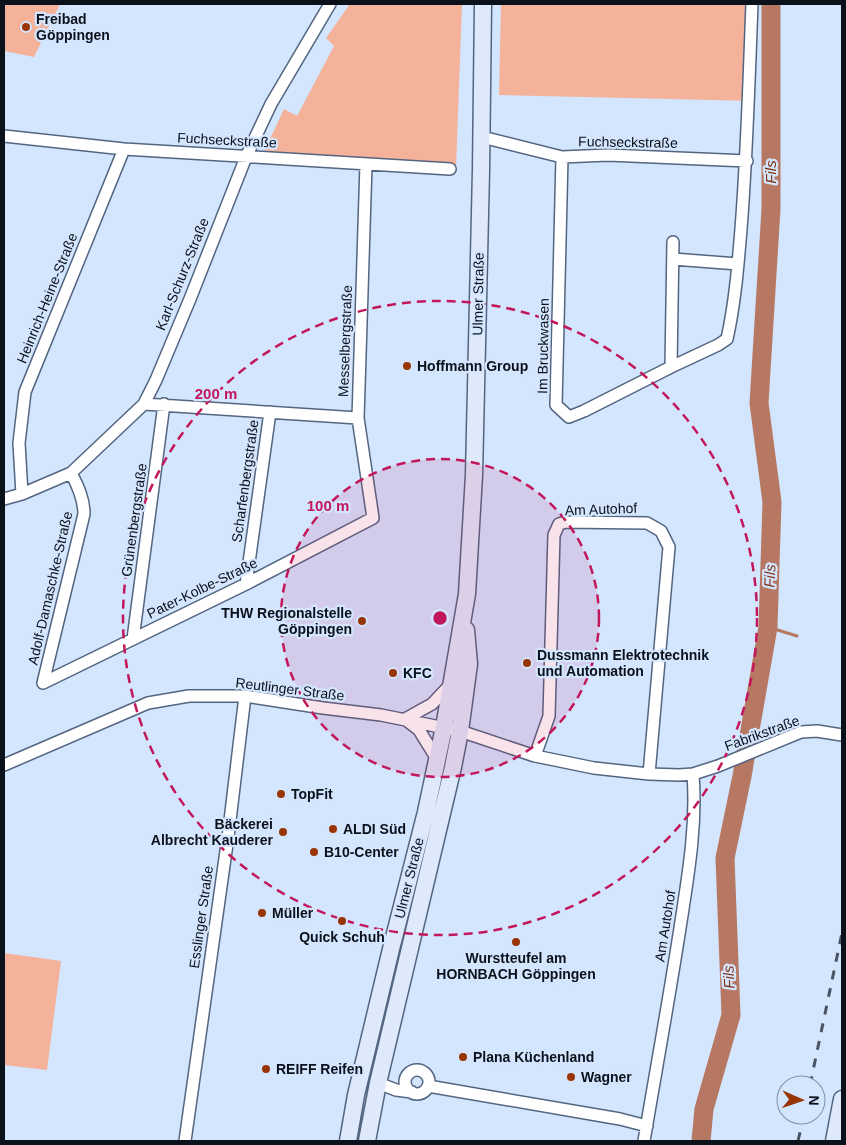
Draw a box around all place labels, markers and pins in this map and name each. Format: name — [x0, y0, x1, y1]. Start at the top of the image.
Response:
place label: Freibad Göppingen — [36, 11, 110, 43]
marker: Freibad Göppingen — [20, 21, 32, 33]
place label: Hoffmann Group — [417, 358, 528, 374]
marker: Hoffmann Group — [401, 360, 413, 372]
place label: THW Regionalstelle Göppingen — [221, 605, 352, 637]
centre of rings — [431, 609, 449, 627]
marker: THW Regionalstelle Göppingen — [356, 615, 368, 627]
place label: Dussmann Elektrotechnik und Automation — [537, 647, 709, 679]
marker: Dussmann Elektrotechnik und Automation — [521, 657, 533, 669]
place label: KFC — [403, 665, 432, 681]
marker: KFC — [387, 667, 399, 679]
place label: TopFit — [291, 786, 333, 802]
marker: TopFit — [275, 788, 287, 800]
place label: Bäckerei Albrecht Kauderer — [151, 816, 274, 848]
place label: ALDI Süd — [343, 821, 406, 837]
marker: ALDI Süd — [327, 823, 339, 835]
marker: Bäckerei Albrecht Kauderer — [277, 826, 289, 838]
place label: B10-Center — [324, 844, 399, 860]
marker: B10-Center — [308, 846, 320, 858]
place label: Müller — [272, 905, 314, 921]
marker: Müller — [256, 907, 268, 919]
marker: Quick Schuh — [336, 915, 348, 927]
place label: Quick Schuh — [299, 929, 385, 945]
marker: Wurstteufel am HORNBACH Göppingen — [510, 936, 522, 948]
place label: Wurstteufel am HORNBACH Göppingen — [436, 950, 596, 982]
place label: Plana Küchenland — [473, 1049, 594, 1065]
marker: Plana Küchenland — [457, 1051, 469, 1063]
place label: REIFF Reifen — [276, 1061, 363, 1077]
marker: REIFF Reifen — [260, 1063, 272, 1075]
place label: Wagner — [581, 1069, 632, 1085]
marker: Wagner — [565, 1071, 577, 1083]

